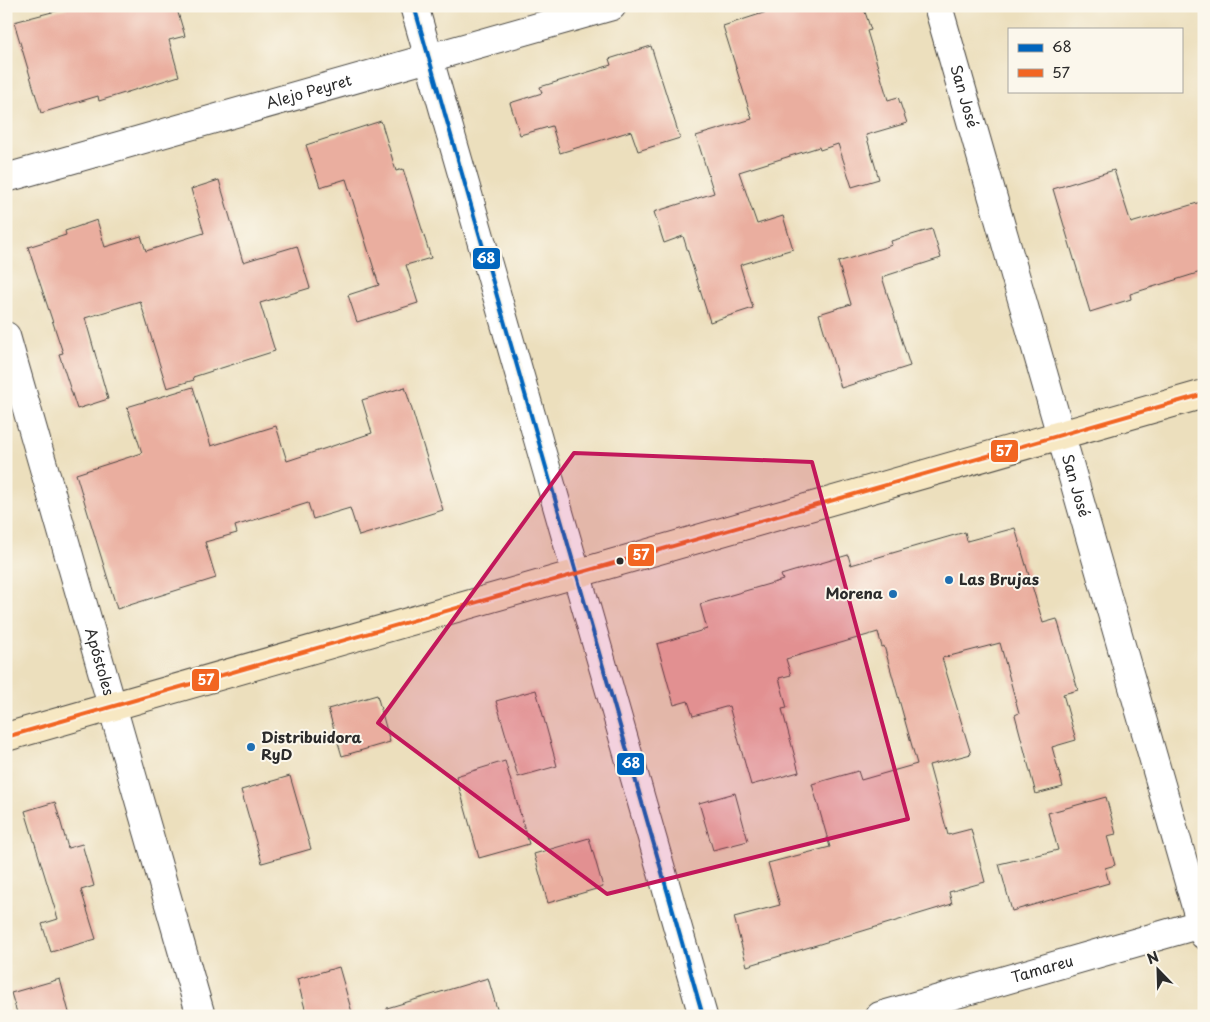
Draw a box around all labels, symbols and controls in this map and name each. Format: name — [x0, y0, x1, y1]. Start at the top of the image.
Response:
legend — [1008, 28, 1182, 92]
text: 68 — [1052, 34, 1072, 57]
text: 57 — [1052, 60, 1070, 83]
street label: San José — [945, 62, 985, 130]
street label: Alejo Peyret — [263, 67, 354, 114]
line badge: 68 — [472, 247, 501, 270]
text: 68 — [477, 247, 496, 268]
line badge: 57 — [990, 439, 1019, 463]
text: 57 — [996, 440, 1013, 461]
street label: San José — [1057, 451, 1097, 520]
line badge: 57 — [627, 543, 655, 567]
text: 57 — [633, 544, 650, 565]
unlabelled marker — [615, 556, 625, 566]
place label: Las Brujas — [959, 567, 1039, 590]
marker: Las Brujas — [943, 574, 955, 586]
place label: Morena — [825, 581, 883, 604]
marker: Morena — [887, 588, 899, 600]
street label: Apóstoles — [80, 625, 122, 698]
line badge: 57 — [191, 668, 220, 692]
text: 57 — [198, 669, 215, 690]
place label: Distribuidora RyD — [261, 725, 363, 765]
marker: Distribuidora RyD — [245, 741, 257, 753]
line badge: 68 — [616, 752, 645, 776]
text: 68 — [622, 752, 641, 773]
north arrow — [1132, 944, 1182, 994]
text: N — [1144, 946, 1162, 969]
street label: Tamareu — [1008, 948, 1076, 988]

